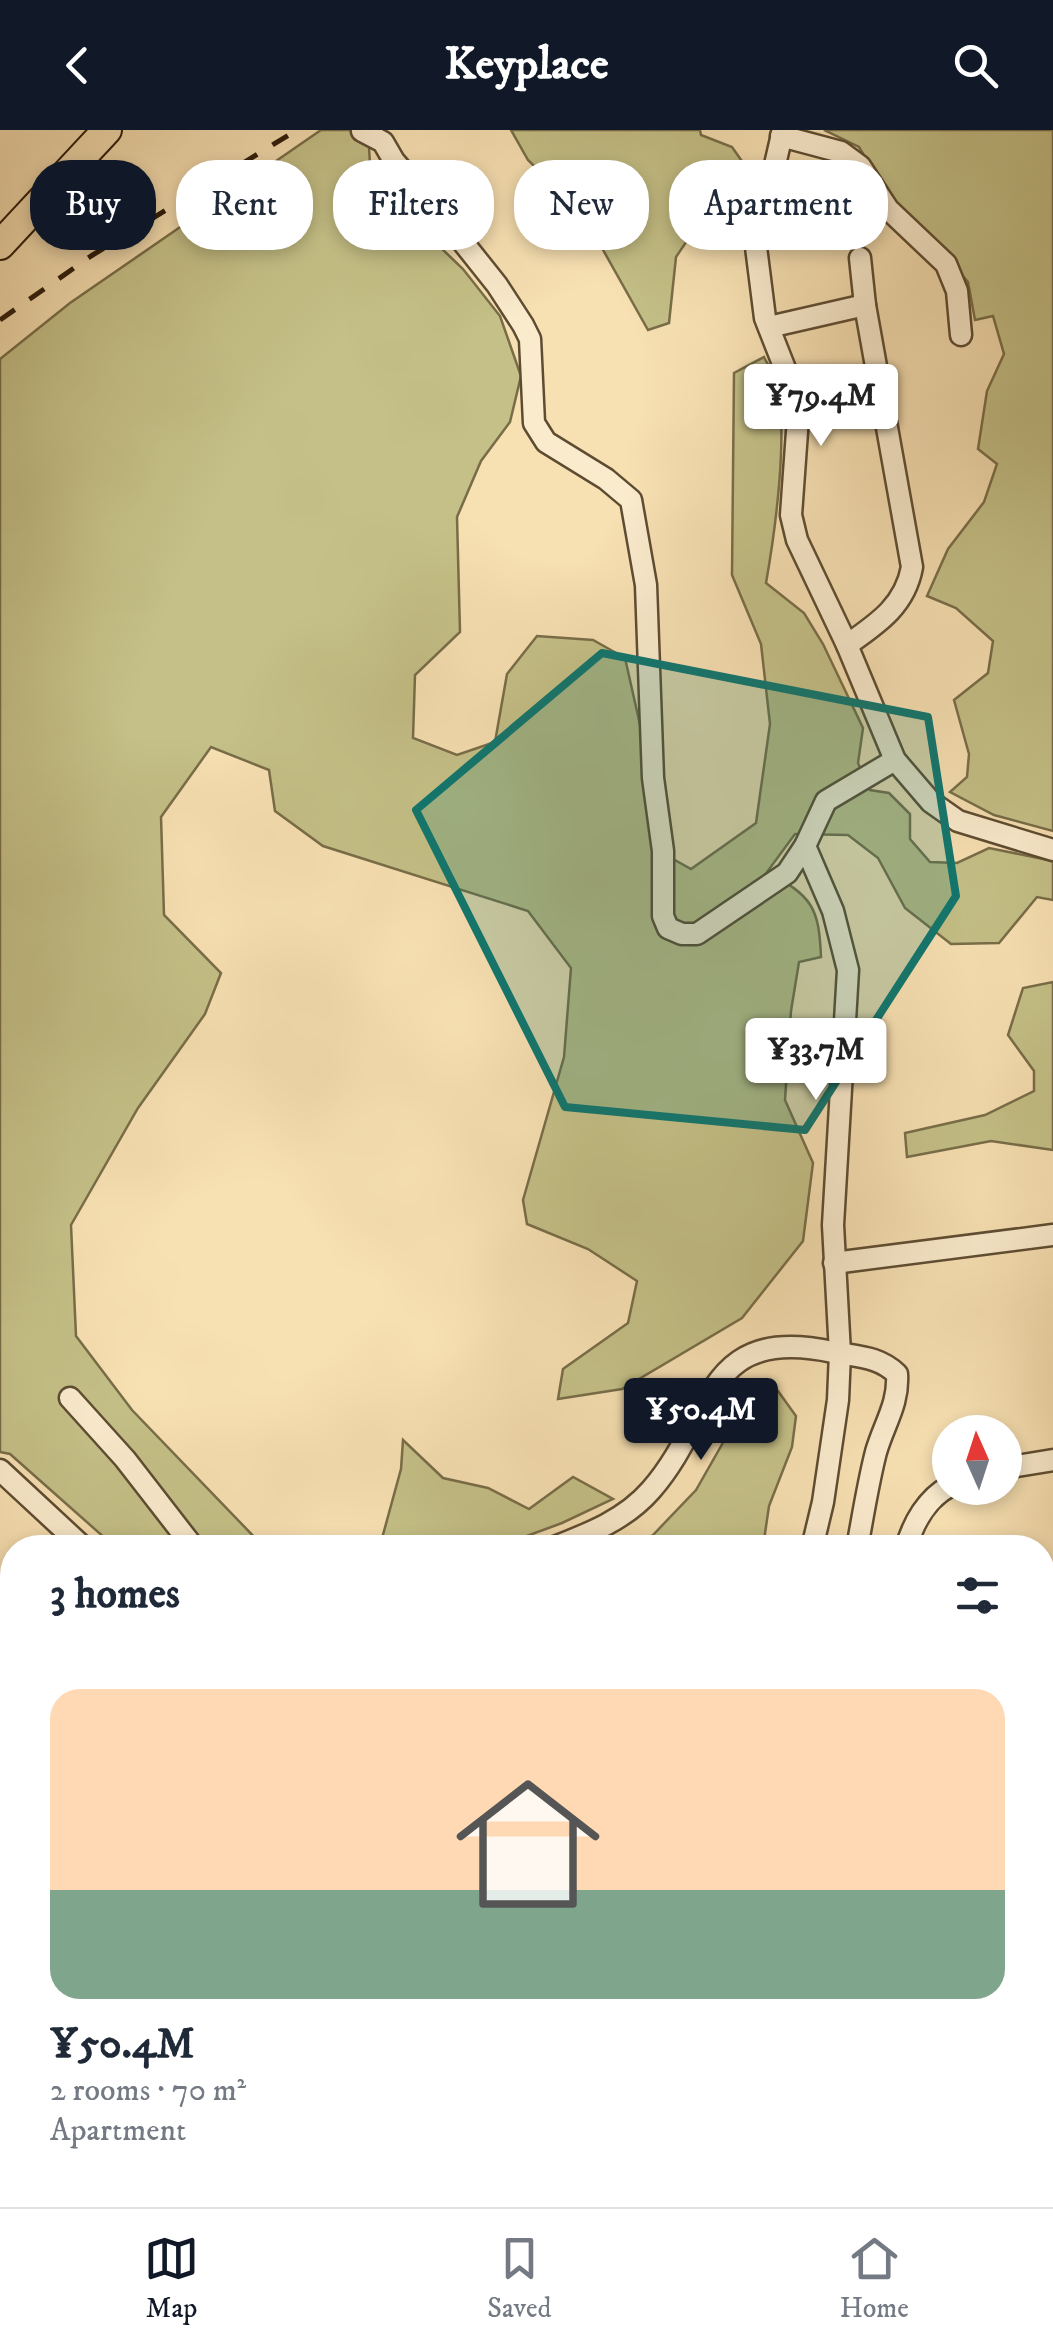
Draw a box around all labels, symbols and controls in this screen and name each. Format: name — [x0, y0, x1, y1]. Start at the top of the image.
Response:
text: Keyplace — [444, 37, 609, 93]
icon: back — [50, 38, 105, 93]
icon: search — [948, 38, 1003, 93]
chip: Buy — [30, 160, 156, 250]
chip: Rent — [176, 160, 313, 250]
chip: Filters — [333, 160, 494, 250]
chip: New — [514, 160, 649, 250]
chip: Apartment — [669, 160, 888, 250]
pin: ¥79.4M — [740, 364, 902, 449]
text: ¥79.4M — [766, 376, 876, 416]
pin: ¥33.7M — [735, 1018, 897, 1103]
text: ¥33.7M — [767, 1030, 865, 1070]
pin: ¥50.4M — [620, 1378, 782, 1463]
text: ¥50.4M — [646, 1390, 756, 1430]
north arrow — [932, 1415, 1022, 1505]
map controls — [932, 1415, 1022, 1505]
icon: filters — [950, 1568, 1005, 1623]
text: 3 homes — [50, 1569, 180, 1621]
icon: home — [438, 1754, 618, 1934]
text: ¥50.4M — [50, 2019, 195, 2071]
text: 2 rooms · 70 m² — [50, 2071, 246, 2111]
text: Apartment — [50, 2111, 186, 2151]
tab: Map — [144, 2231, 199, 2326]
tab: Saved — [487, 2231, 552, 2326]
tab: Home — [840, 2231, 909, 2326]

